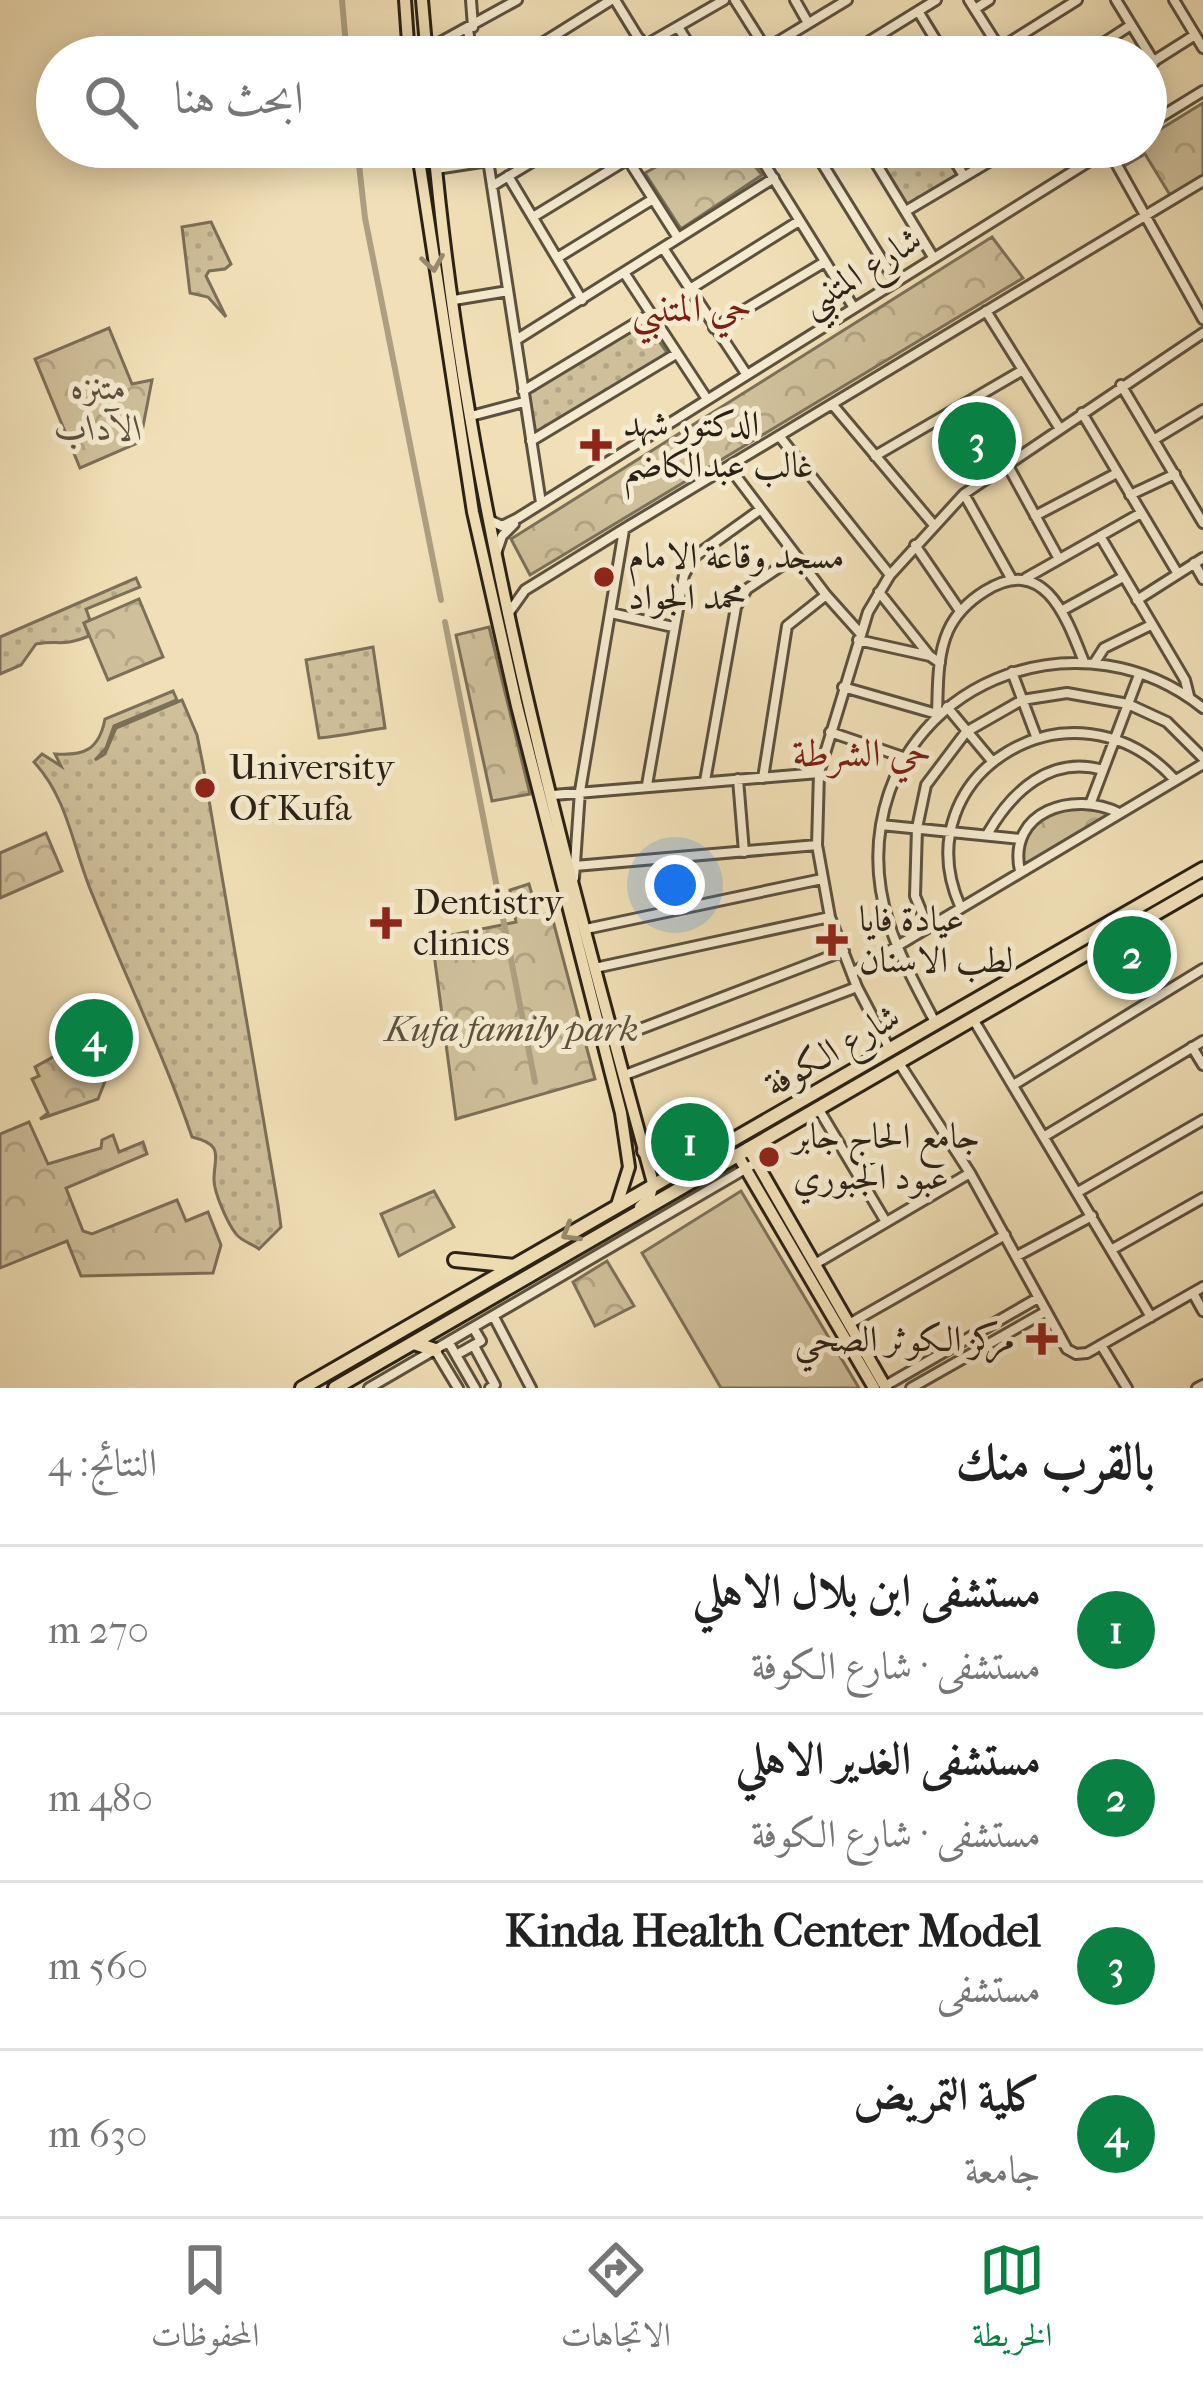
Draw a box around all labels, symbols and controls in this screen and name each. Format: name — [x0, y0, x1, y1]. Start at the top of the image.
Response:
search box — [36, 36, 1167, 168]
icon: search — [78, 69, 144, 135]
text: ابحث هنا — [174, 72, 304, 125]
street label: شارع المتنبي — [793, 218, 936, 335]
one-way arrow — [419, 253, 445, 273]
district label: حي المتنبي — [632, 285, 752, 344]
park label: متنزه الآداب — [55, 366, 143, 450]
pin: 3 — [938, 396, 1016, 486]
place label: الدكتور شهد غالب عبدالكاضم — [623, 403, 813, 500]
marker: الدكتور شهد غالب عبدالكاضم — [580, 429, 612, 461]
place label: مسجد وقاعة الامام محمد الجواد — [628, 535, 844, 619]
marker: مسجد وقاعة الامام محمد الجواد — [591, 564, 617, 590]
district label: حي الشرطة — [792, 730, 932, 784]
place label: University Of Kufa — [229, 746, 396, 829]
marker: University Of Kufa — [192, 775, 218, 801]
your location — [645, 855, 705, 915]
place label: Dentistry clinics — [413, 881, 565, 964]
place label: عيادة فايا لطب الاسنان — [859, 898, 1014, 983]
marker: Dentistry clinics — [370, 907, 402, 939]
pin: 2 — [1093, 910, 1171, 1000]
marker: عيادة فايا لطب الاسنان — [816, 924, 848, 956]
pin: 4 — [55, 993, 133, 1083]
street label: شارع الكوفة — [757, 995, 911, 1113]
park label: Kufa family park — [382, 1008, 639, 1050]
pin: 1 — [651, 1097, 729, 1187]
place label: جامع الحاج جابر عبود الجبوري — [789, 1115, 980, 1205]
marker: جامع الحاج جابر عبود الجبوري — [756, 1144, 782, 1170]
one-way arrow — [561, 1219, 583, 1242]
place label: مركز الكوثر الصحي — [795, 1318, 1015, 1373]
marker: مركز الكوثر الصحي — [1026, 1323, 1058, 1355]
text: بالقرب منك — [956, 1432, 1155, 1492]
text: النتائج: 4 — [48, 1440, 157, 1486]
text: مستشفى ابن بلال الاهلي — [693, 1565, 1041, 1618]
text: 270 m — [48, 1607, 149, 1653]
text: 1 — [1109, 1607, 1123, 1653]
text: مستشفى · شارع الكوفة — [751, 1643, 1041, 1689]
text: مستشفى الغدير الاهلي — [736, 1733, 1041, 1786]
text: 480 m — [48, 1775, 153, 1821]
text: 2 — [1106, 1775, 1126, 1821]
text: مستشفى · شارع الكوفة — [751, 1811, 1041, 1857]
text: Kinda Health Center Model — [505, 1905, 1041, 1958]
text: 560 m — [48, 1943, 148, 1989]
text: 3 — [1108, 1943, 1124, 1989]
text: مستشفى — [937, 1966, 1041, 2012]
text: كلية التمريض — [853, 2069, 1041, 2122]
text: 630 m — [48, 2111, 147, 2157]
text: 4 — [1104, 2111, 1128, 2157]
text: جامعة — [964, 2147, 1041, 2193]
tab: المحفوظات — [151, 2237, 259, 2367]
tab: الاتجاهات — [561, 2237, 671, 2367]
tab: الخريطة — [972, 2237, 1052, 2367]

